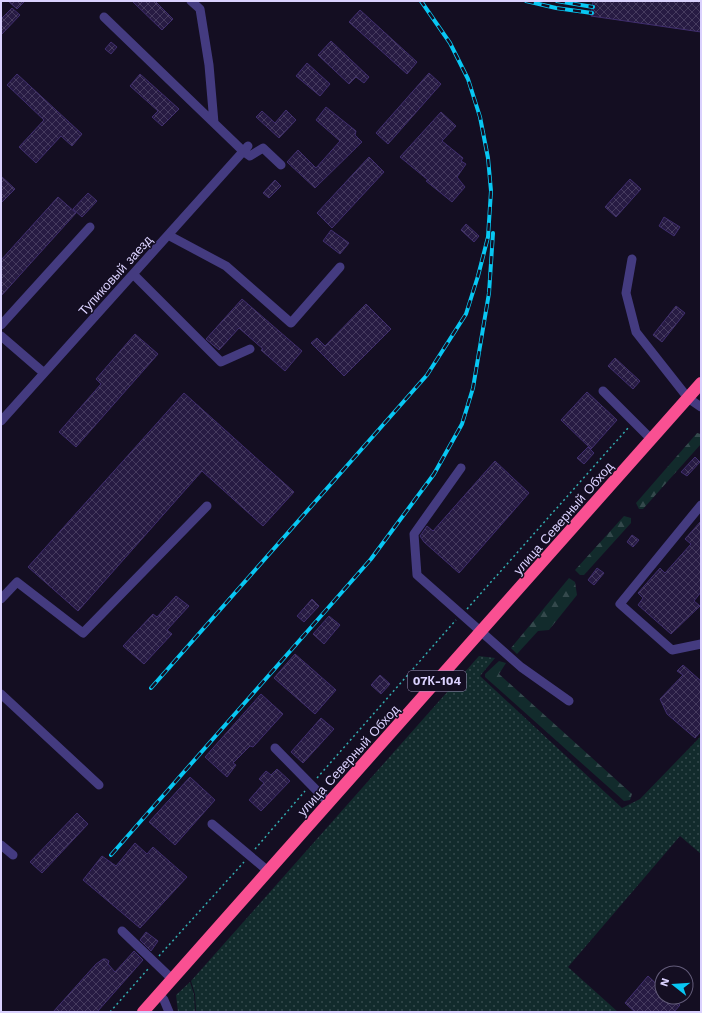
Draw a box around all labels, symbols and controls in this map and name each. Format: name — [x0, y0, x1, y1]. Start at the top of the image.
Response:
street label: Тупиковый заезд — [76, 232, 155, 318]
street label: улица Северный Обход — [510, 459, 617, 578]
road number: 07К-104 — [408, 671, 466, 691]
street label: улица Северный Обход — [295, 701, 402, 819]
north arrow — [654, 965, 694, 1005]
text: N — [658, 976, 672, 988]

